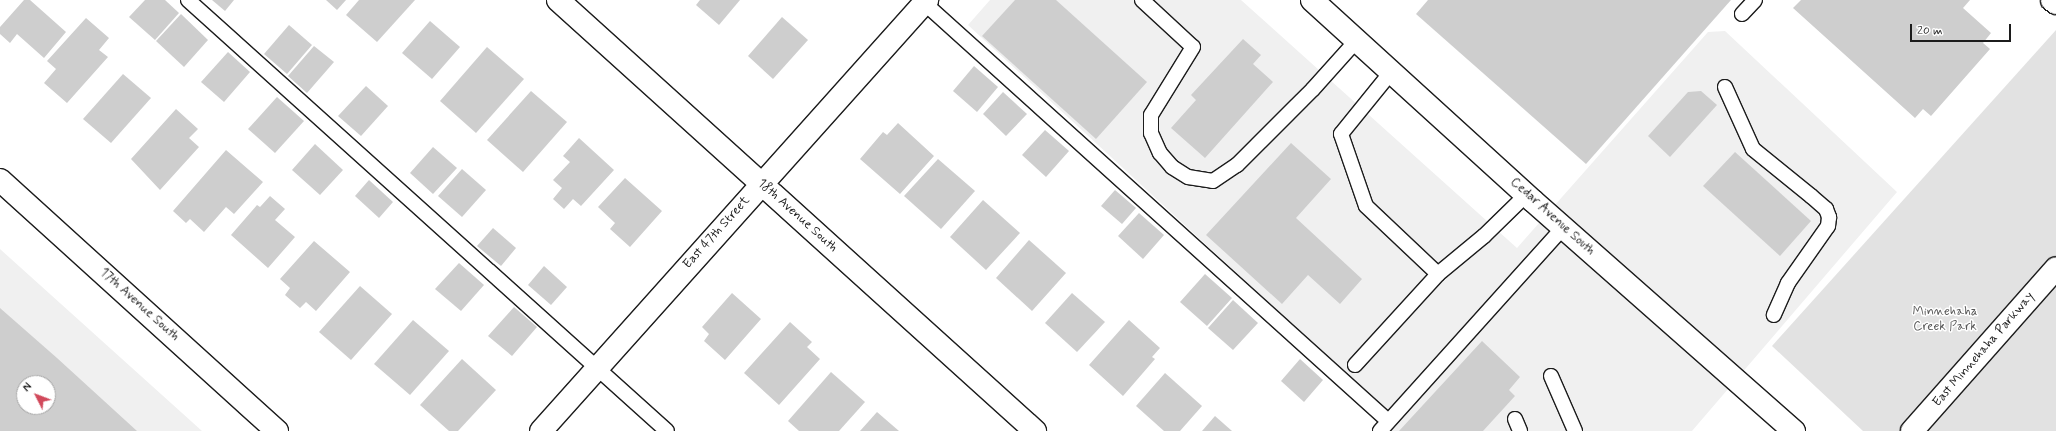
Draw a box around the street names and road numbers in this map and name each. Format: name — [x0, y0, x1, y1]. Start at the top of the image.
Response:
street label: Cedar Avenue South — [1506, 174, 1598, 260]
street label: 18th Avenue South — [755, 177, 839, 255]
street label: East 47th Street — [680, 194, 754, 272]
street label: 17th Avenue South — [97, 266, 181, 344]
street label: East Minnehaha Parkway — [1931, 291, 2037, 409]

